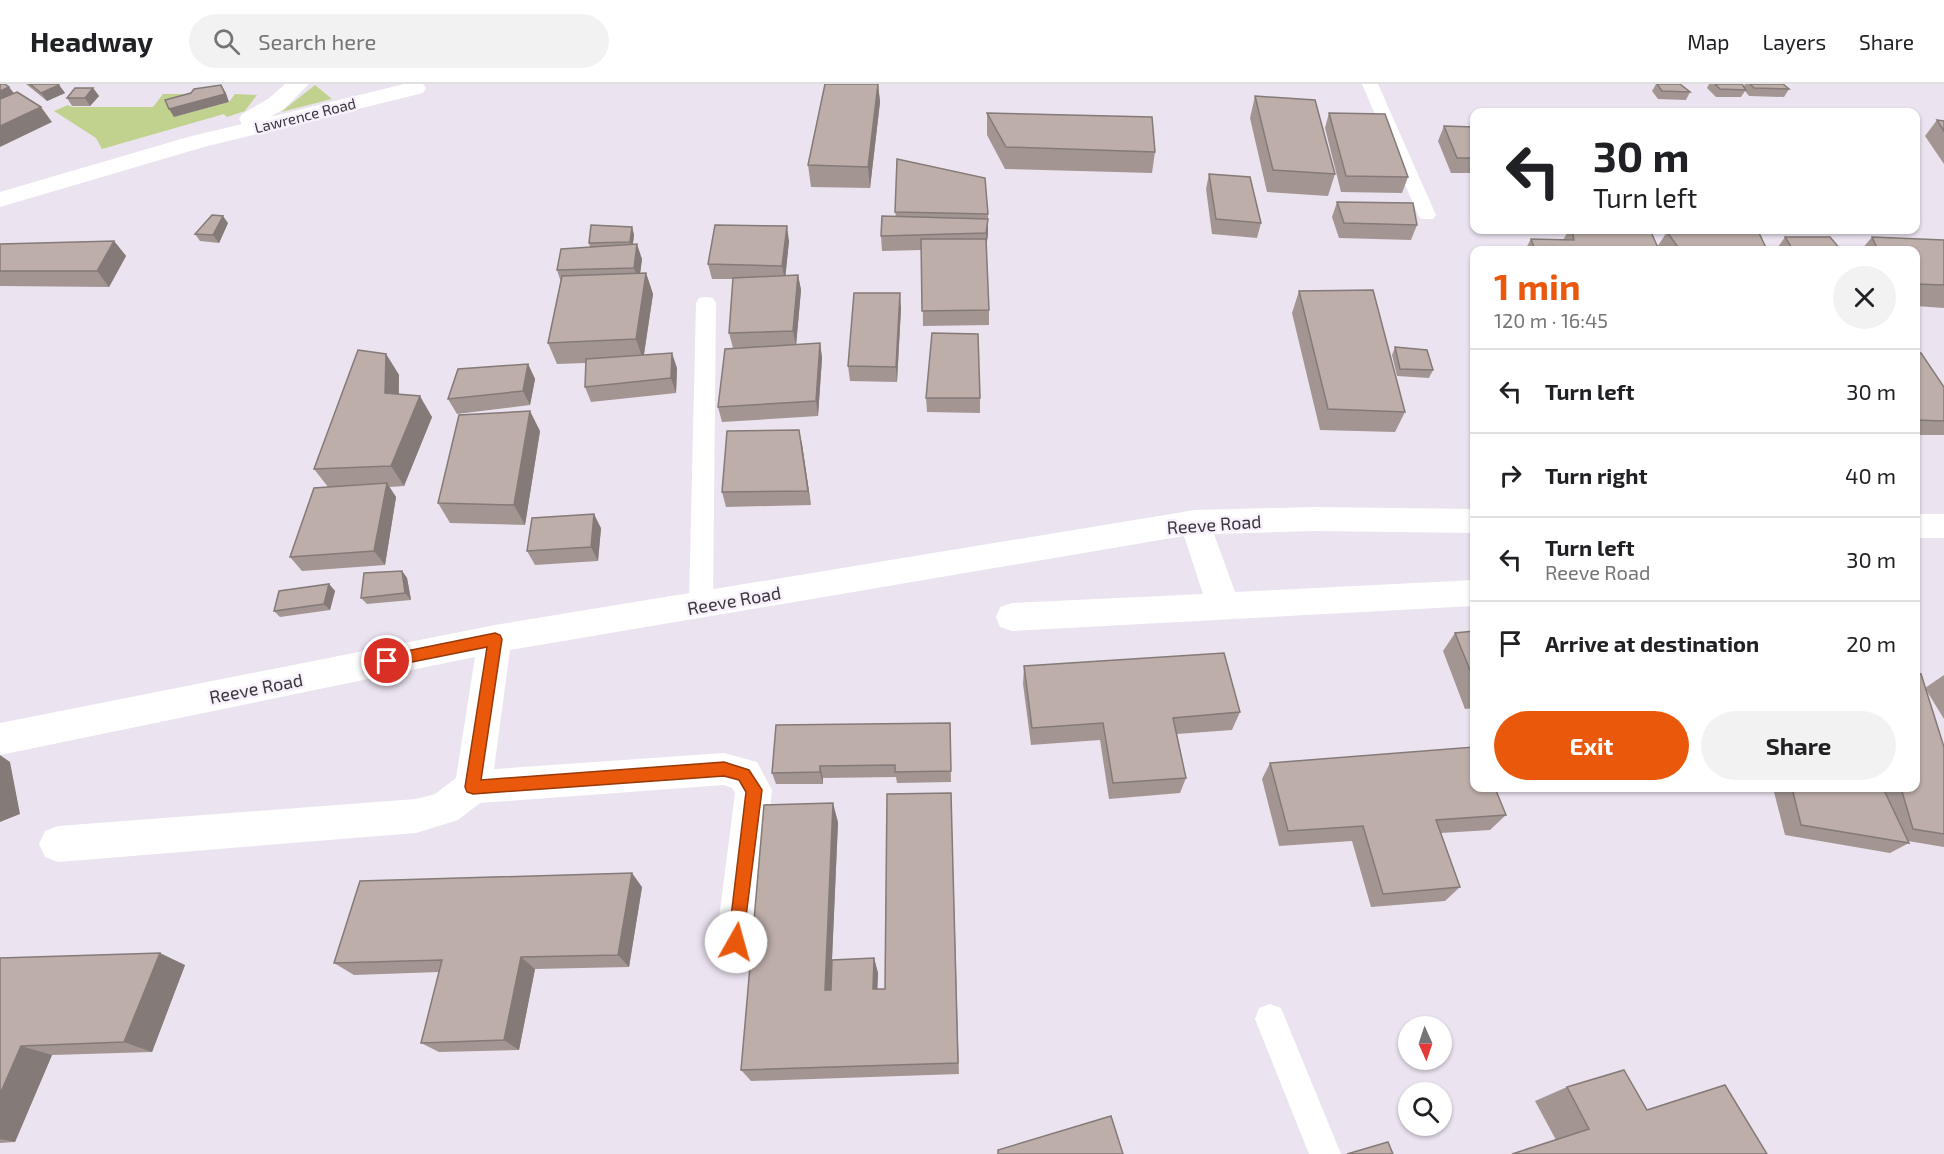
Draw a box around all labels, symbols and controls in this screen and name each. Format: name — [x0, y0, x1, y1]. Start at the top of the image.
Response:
search box — [189, 14, 609, 68]
text: Headway — [30, 24, 153, 58]
icon: search — [210, 25, 243, 58]
text: Search here — [258, 28, 376, 54]
text: Map — [1687, 29, 1729, 54]
text: Layers — [1762, 29, 1826, 54]
text: Share — [1859, 29, 1914, 54]
street label: Lawrence Road — [252, 94, 358, 136]
text: 30 m — [1593, 130, 1689, 180]
icon: left — [1494, 132, 1572, 210]
text: Turn left — [1593, 181, 1697, 213]
text: 1 min — [1494, 264, 1581, 307]
button: close — [1833, 266, 1896, 329]
text: 120 m · 16:45 — [1494, 308, 1608, 332]
icon: left — [1494, 375, 1527, 408]
text: Turn left — [1545, 378, 1634, 404]
text: 30 m — [1846, 378, 1896, 404]
icon: right — [1494, 459, 1527, 492]
text: Turn right — [1545, 462, 1647, 488]
text: 40 m — [1845, 462, 1896, 488]
street label: Reeve Road — [1166, 510, 1262, 538]
text: Turn left — [1545, 534, 1634, 560]
icon: left — [1494, 543, 1527, 576]
text: 30 m — [1846, 546, 1896, 572]
text: Reeve Road — [1545, 560, 1650, 584]
street label: Reeve Road — [685, 581, 783, 619]
icon: arrive — [1494, 627, 1527, 660]
text: Arrive at destination — [1545, 630, 1759, 656]
text: 20 m — [1846, 630, 1896, 656]
pin — [361, 635, 412, 686]
icon: arrive — [370, 644, 403, 677]
street label: Reeve Road — [207, 668, 305, 708]
button: Exit — [1494, 711, 1689, 780]
button: Share — [1701, 711, 1896, 780]
position arrow — [704, 910, 768, 974]
north arrow — [1398, 1016, 1452, 1070]
map controls — [1398, 1016, 1452, 1136]
button: search — [1398, 1082, 1452, 1136]

